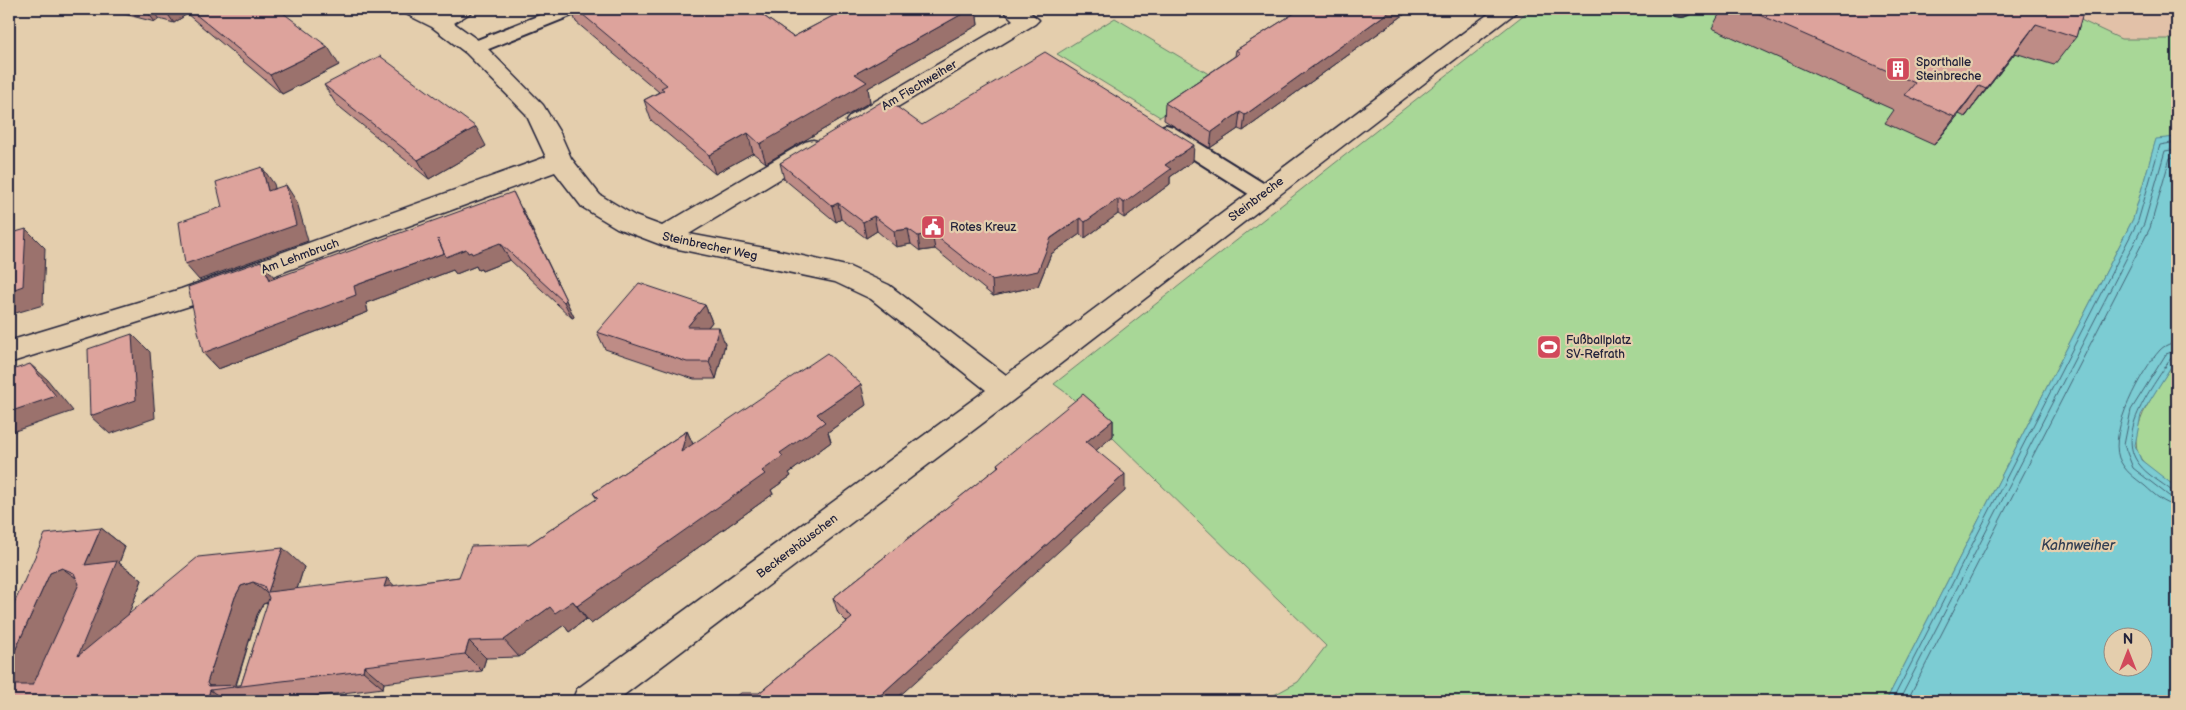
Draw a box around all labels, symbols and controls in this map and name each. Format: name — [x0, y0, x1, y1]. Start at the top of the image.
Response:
place label: Sporthalle Steinbreche — [1916, 55, 1982, 84]
building icon: Sporthalle Steinbreche — [1885, 56, 1911, 82]
street label: Am Fischweiher — [879, 57, 960, 114]
street label: Steinbreche — [1226, 174, 1287, 225]
public building icon: Rotes Kreuz — [920, 214, 946, 240]
place label: Rotes Kreuz — [950, 220, 1016, 235]
street label: Steinbrecher Weg — [661, 229, 759, 264]
street label: Am Lehmbruch — [259, 235, 341, 277]
place label: Fußballplatz SV-Refrath — [1566, 333, 1631, 362]
sports icon: Fußballplatz SV-Refrath — [1536, 334, 1562, 360]
street label: Beckershäuschen — [754, 511, 841, 582]
water label: Kahnweiher — [2041, 537, 2116, 554]
north arrow — [2104, 628, 2154, 678]
text: N — [2123, 631, 2133, 648]

